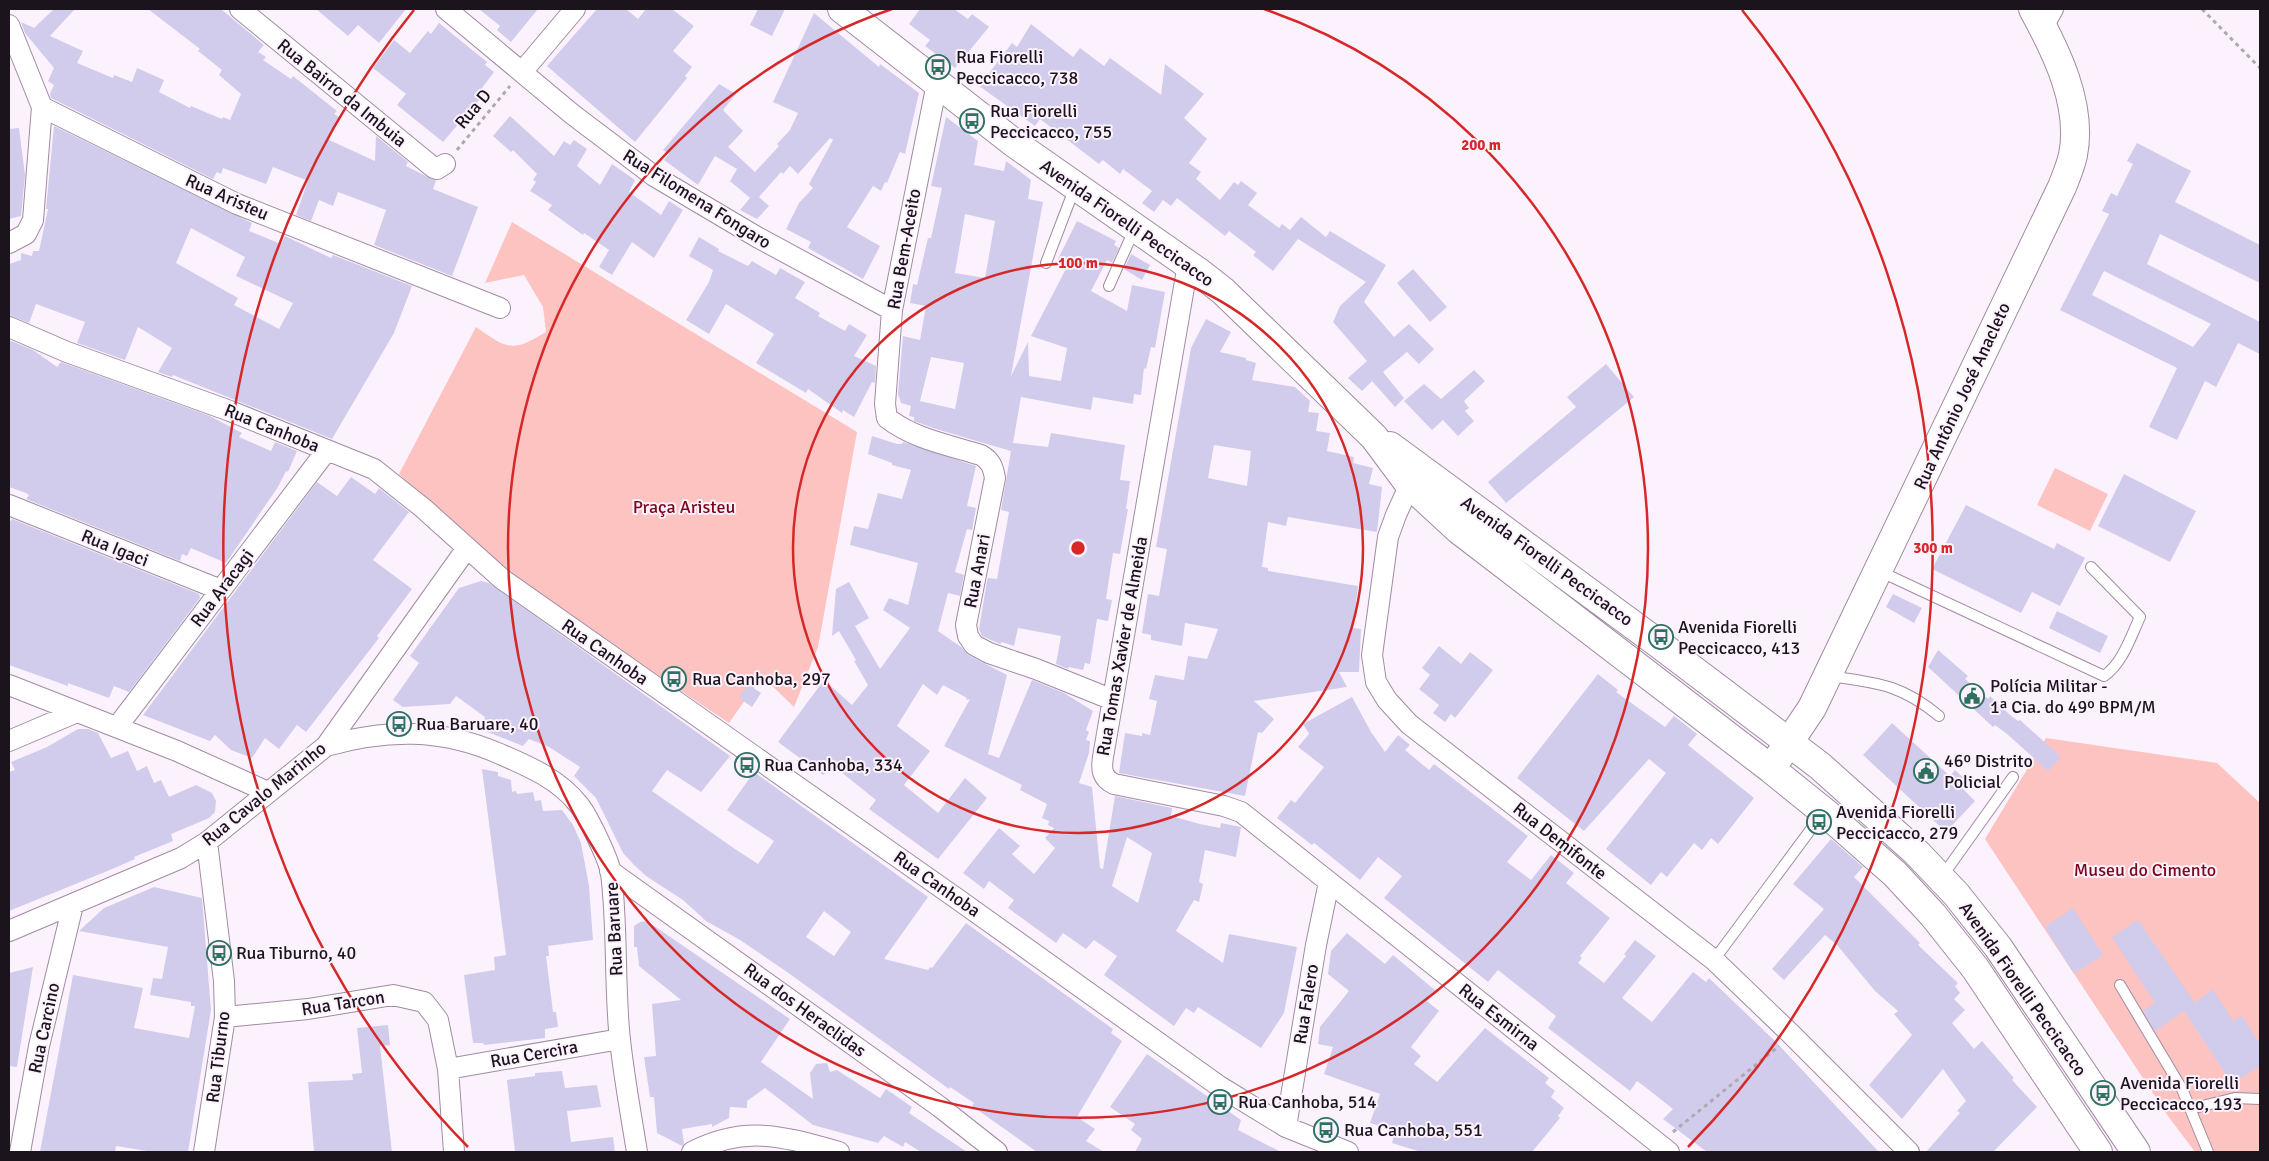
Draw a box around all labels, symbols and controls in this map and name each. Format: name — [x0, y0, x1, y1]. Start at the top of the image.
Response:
street label: Rua Bairro da Imbuia — [273, 34, 411, 152]
place label: Rua Fiorelli Peccicacco, 738 — [956, 46, 1078, 89]
bus stop icon: Rua Fiorelli Peccicacco, 738 — [925, 54, 951, 80]
street label: Rua D — [450, 85, 496, 133]
place label: Rua Fiorelli Peccicacco, 755 — [990, 100, 1112, 143]
bus stop icon: Rua Fiorelli Peccicacco, 755 — [959, 108, 985, 134]
text: 200 m — [1461, 136, 1501, 154]
street label: Rua Filomena Fongaro — [619, 144, 775, 254]
street label: Avenida Fiorelli Peccicacco — [1036, 155, 1218, 291]
street label: Rua Aristeu — [182, 169, 272, 225]
street label: Rua Bem-Aceito — [883, 187, 925, 311]
text: 100 m — [1058, 254, 1098, 272]
street label: Rua Antônio José Anacleto — [1909, 299, 2015, 493]
street label: Rua Canhoba — [221, 399, 323, 457]
street label: Avenida Fiorelli Peccicacco — [1457, 491, 1637, 631]
park label: Praça Aristeu — [633, 496, 735, 518]
street label: Rua Igaci — [78, 525, 152, 571]
street label: Rua Anari — [959, 532, 995, 610]
street label: Rua Tomas Xavier de Almeida — [1092, 534, 1152, 758]
centre of rings — [1069, 539, 1087, 557]
text: 300 m — [1913, 539, 1953, 557]
street label: Rua Aracagi — [186, 545, 258, 631]
street label: Rua Canhoba — [557, 614, 653, 690]
place label: Avenida Fiorelli Peccicacco, 413 — [1678, 616, 1800, 659]
bus stop icon: Avenida Fiorelli Peccicacco, 413 — [1648, 624, 1674, 650]
bus stop icon: Rua Canhoba, 297 — [661, 666, 687, 692]
place label: Rua Canhoba, 297 — [692, 668, 831, 690]
place label: Polícia Militar - 1ª Cia. do 49º BPM/M — [1990, 675, 2156, 718]
public building icon: Polícia Militar - 1ª Cia. do 49º BPM/M — [1959, 683, 1985, 709]
bus stop icon: Rua Baruare, 40 — [386, 711, 412, 737]
place label: Rua Baruare, 40 — [416, 713, 539, 735]
street label: Rua Cavalo Marinho — [198, 737, 330, 851]
place label: 46º Distrito Policial — [1944, 750, 2033, 793]
bus stop icon: Rua Canhoba, 334 — [734, 752, 760, 778]
place label: Rua Canhoba, 334 — [764, 754, 903, 776]
public building icon: 46º Distrito Policial — [1913, 758, 1939, 784]
street label: Rua Demifonte — [1509, 797, 1611, 885]
place label: Avenida Fiorelli Peccicacco, 279 — [1836, 801, 1958, 844]
bus stop icon: Avenida Fiorelli Peccicacco, 279 — [1806, 809, 1832, 835]
street label: Rua Canhoba — [889, 846, 985, 922]
park label: Museu do Cimento — [2074, 859, 2216, 881]
street label: Rua Baruare — [601, 881, 627, 977]
street label: Avenida Fiorelli Peccicacco — [1955, 898, 2091, 1080]
bus stop icon: Rua Tiburno, 40 — [206, 940, 232, 966]
place label: Rua Tiburno, 40 — [236, 942, 356, 964]
street label: Rua dos Heraclidas — [740, 958, 871, 1062]
street label: Rua Falero — [1289, 962, 1323, 1046]
street label: Rua Esmirna — [1454, 979, 1544, 1055]
street label: Rua Carcino — [24, 981, 64, 1075]
street label: Rua Tarcon — [300, 986, 386, 1020]
street label: Rua Tiburno — [201, 1010, 235, 1104]
street label: Rua Cercira — [488, 1035, 580, 1073]
place label: Avenida Fiorelli Peccicacco, 193 — [2120, 1072, 2242, 1115]
bus stop icon: Avenida Fiorelli Peccicacco, 193 — [2090, 1080, 2116, 1106]
bus stop icon: Rua Canhoba, 514 — [1207, 1089, 1233, 1115]
place label: Rua Canhoba, 514 — [1238, 1091, 1377, 1113]
bus stop icon: Rua Canhoba, 551 — [1313, 1117, 1339, 1143]
place label: Rua Canhoba, 551 — [1344, 1119, 1483, 1141]

